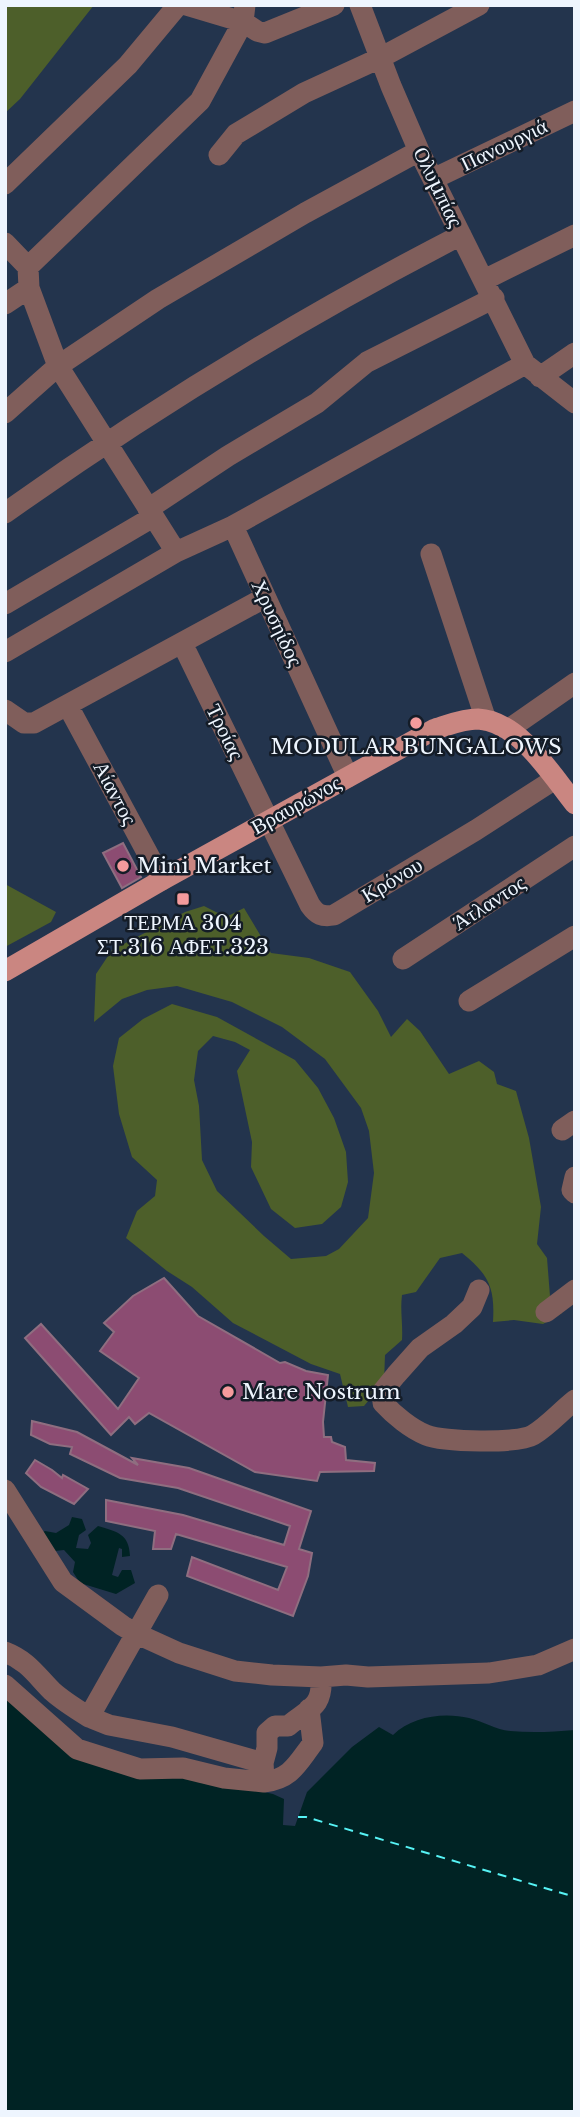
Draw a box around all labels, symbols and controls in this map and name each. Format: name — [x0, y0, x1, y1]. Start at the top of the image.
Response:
street label: Πανουργιά — [457, 113, 551, 177]
street label: Ολυμπίας — [407, 143, 469, 232]
street label: Χρυσηίδος — [246, 575, 309, 671]
street label: Τροίας — [200, 700, 250, 765]
marker: MODULAR BUNGALOWS — [408, 715, 424, 731]
place label: MODULAR BUNGALOWS — [270, 734, 562, 760]
street label: Αίαντος — [87, 757, 143, 830]
street label: Βραυρώνος — [247, 769, 346, 840]
street label: Κρόνου — [357, 852, 427, 908]
place label: Mini Market — [137, 853, 271, 879]
marker: Mini Market — [115, 858, 131, 874]
street label: Άτλαντος — [448, 870, 531, 936]
marker: ΤΕΡΜΑ 304 ΣΤ.316 ΑΦΕΤ.323 — [175, 891, 191, 907]
place label: ΤΕΡΜΑ 304 ΣΤ.316 ΑΦΕΤ.323 — [97, 910, 269, 960]
place label: Mare Nostrum — [242, 1379, 401, 1405]
marker: Mare Nostrum — [220, 1384, 236, 1400]

